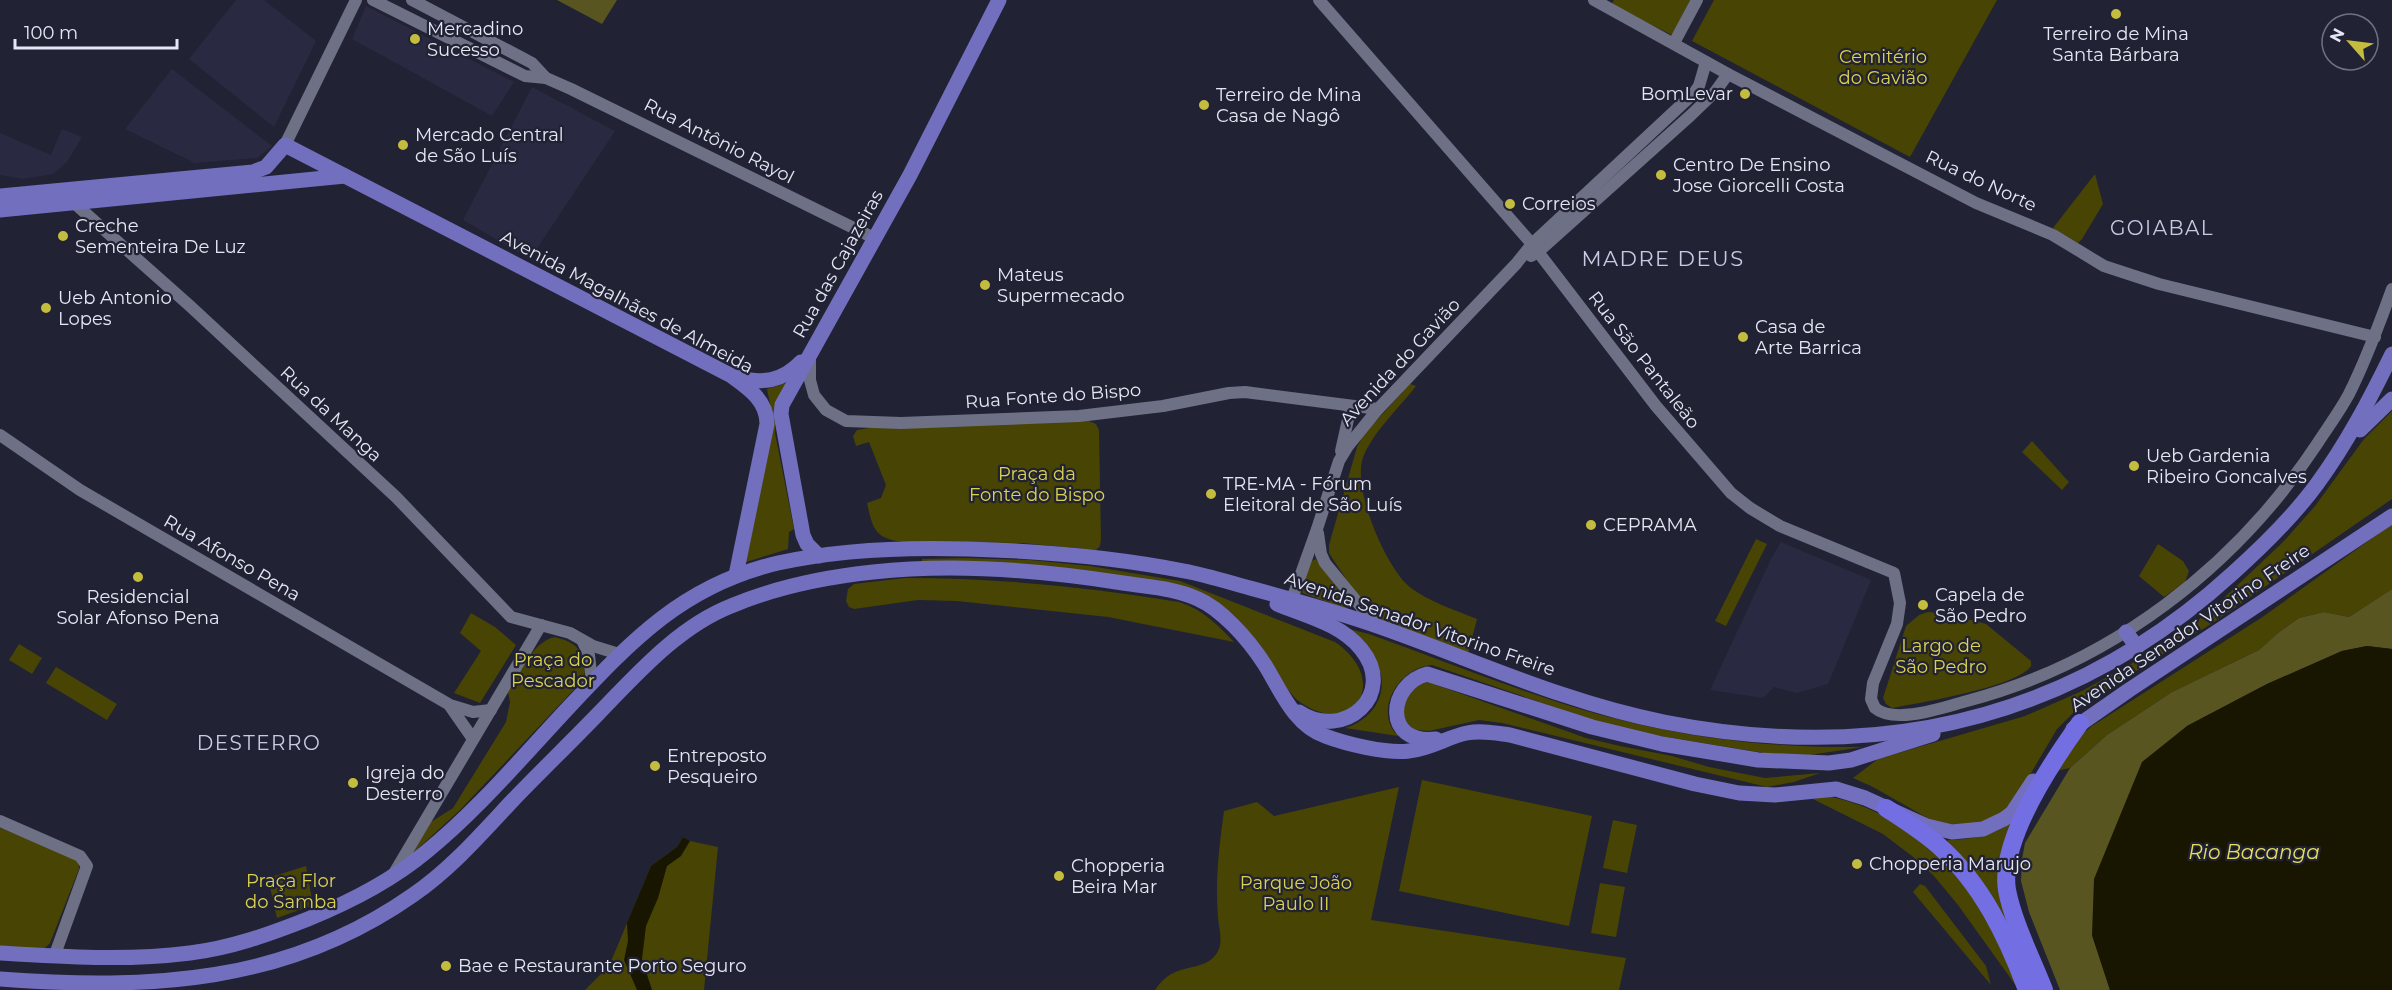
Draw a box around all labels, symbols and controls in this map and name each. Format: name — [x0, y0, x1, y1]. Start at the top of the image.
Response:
marker: Terreiro de Mina Santa Bárbara — [2109, 7, 2123, 21]
scale bar — [15, 12, 177, 50]
north arrow — [2320, 12, 2380, 72]
place label: Mercadino Sucesso — [427, 18, 523, 61]
text: 100 m — [24, 22, 78, 44]
place label: Terreiro de Mina Santa Bárbara — [2043, 23, 2189, 66]
text: N — [2326, 25, 2349, 45]
marker: Mercadino Sucesso — [408, 32, 422, 46]
park label: Cemitério do Gavião — [1838, 46, 1928, 89]
place label: BomLevar — [1641, 83, 1733, 105]
place label: Terreiro de Mina Casa de Nagô — [1216, 84, 1362, 127]
marker: BomLevar — [1738, 87, 1752, 101]
street label: Rua Antônio Rayol — [640, 94, 798, 188]
marker: Terreiro de Mina Casa de Nagô — [1197, 98, 1211, 112]
place label: Mercado Central de São Luís — [415, 124, 564, 167]
marker: Mercado Central de São Luís — [396, 138, 410, 152]
street label: Rua do Norte — [1922, 146, 2040, 216]
place label: Centro De Ensino Jose Giorcelli Costa — [1672, 154, 1845, 197]
marker: Centro De Ensino Jose Giorcelli Costa — [1654, 168, 1668, 182]
street label: Rua das Cajazeiras — [788, 186, 888, 342]
place label: Correios — [1522, 193, 1596, 215]
marker: Correios — [1503, 197, 1517, 211]
place label: Creche Sementeira De Luz — [75, 215, 246, 258]
district label: GOIABAL — [2110, 216, 2214, 240]
street label: Avenida Magalhães de Almeida — [497, 226, 757, 378]
marker: Creche Sementeira De Luz — [56, 229, 70, 243]
district label: MADRE DEUS — [1581, 246, 1745, 271]
place label: Mateus Supermecado — [997, 264, 1125, 307]
marker: Mateus Supermecado — [978, 278, 992, 292]
place label: Ueb Antonio Lopes — [58, 287, 172, 330]
street label: Rua São Pantaleão — [1583, 287, 1705, 433]
street label: Avenida do Gavião — [1335, 294, 1465, 430]
marker: Ueb Antonio Lopes — [39, 301, 53, 315]
place label: Casa de Arte Barrica — [1755, 316, 1862, 359]
marker: Casa de Arte Barrica — [1736, 330, 1750, 344]
street label: Rua da Manga — [276, 361, 386, 467]
street label: Rua Fonte do Bispo — [964, 379, 1142, 413]
place label: Ueb Gardenia Ribeiro Goncalves — [2146, 445, 2307, 488]
marker: Ueb Gardenia Ribeiro Goncalves — [2127, 459, 2141, 473]
park label: Praça da Fonte do Bispo — [969, 463, 1105, 506]
place label: TRE-MA - Fórum Eleitoral de São Luís — [1223, 473, 1402, 516]
marker: TRE-MA - Fórum Eleitoral de São Luís — [1204, 487, 1218, 501]
street label: Rua Afonso Pena — [160, 510, 304, 606]
place label: CEPRAMA — [1603, 514, 1697, 536]
marker: CEPRAMA — [1584, 518, 1598, 532]
street label: Avenida Senador Vitorino Freire — [2066, 539, 2314, 717]
street label: Avenida Senador Vitorino Freire — [1282, 567, 1558, 681]
marker: Residencial Solar Afonso Pena — [131, 570, 145, 584]
place label: Capela de São Pedro — [1935, 584, 2027, 627]
place label: Residencial Solar Afonso Pena — [56, 586, 220, 629]
marker: Capela de São Pedro — [1916, 598, 1930, 612]
park label: Largo de São Pedro — [1895, 635, 1987, 678]
park label: Praça do Pescador — [511, 649, 595, 692]
district label: DESTERRO — [197, 731, 321, 755]
place label: Entreposto Pesqueiro — [667, 745, 767, 788]
marker: Entreposto Pesqueiro — [648, 759, 662, 773]
place label: Igreja do Desterro — [365, 762, 444, 805]
marker: Igreja do Desterro — [346, 776, 360, 790]
water label: Rio Bacanga — [2188, 840, 2320, 864]
place label: Chopperia Marujo — [1869, 853, 2031, 875]
place label: Chopperia Beira Mar — [1071, 855, 1165, 898]
marker: Chopperia Marujo — [1850, 857, 1864, 871]
marker: Chopperia Beira Mar — [1052, 869, 1066, 883]
park label: Praça Flor do Samba — [245, 870, 337, 913]
park label: Parque João Paulo II — [1240, 872, 1352, 915]
place label: Bae e Restaurante Porto Seguro — [458, 955, 747, 977]
marker: Bae e Restaurante Porto Seguro — [439, 959, 453, 973]

